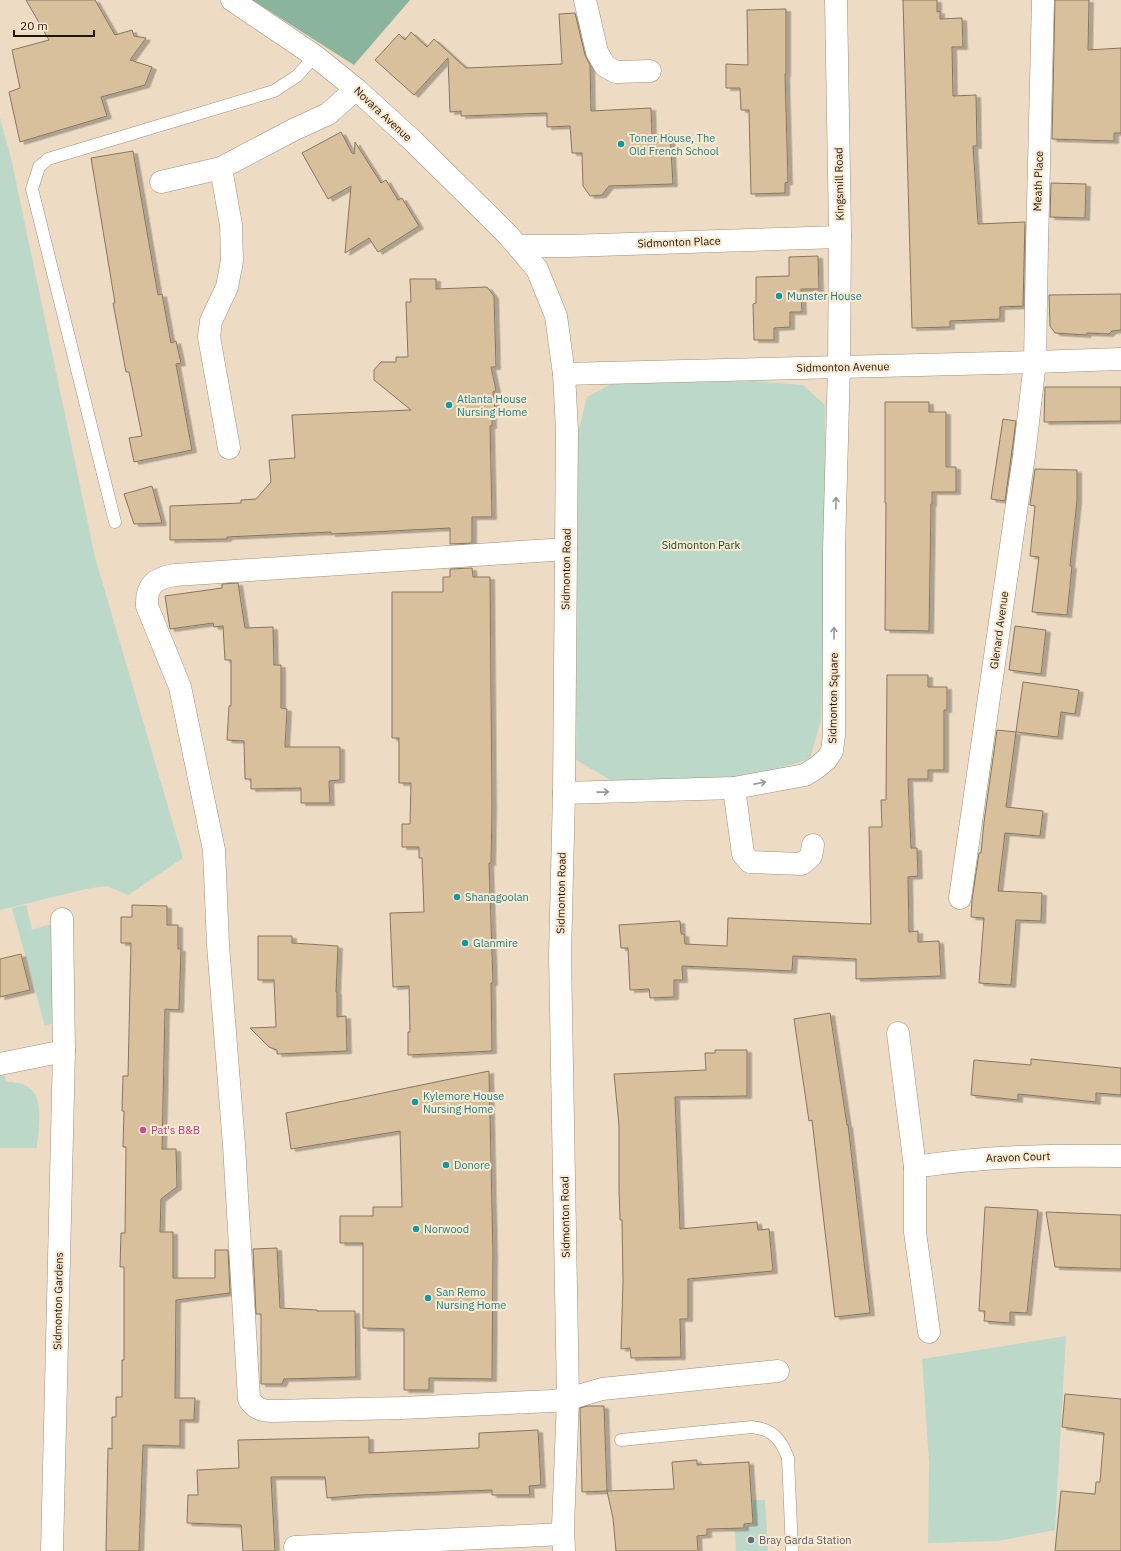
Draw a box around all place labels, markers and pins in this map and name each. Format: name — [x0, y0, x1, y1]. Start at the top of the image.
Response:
place label: Toner House, The Old French School — [629, 131, 719, 158]
marker: Toner House, The Old French School — [616, 139, 626, 149]
place label: Munster House — [787, 289, 862, 303]
marker: Munster House — [774, 291, 784, 301]
place label: Atlanta House Nursing Home — [457, 392, 527, 419]
marker: Atlanta House Nursing Home — [444, 400, 454, 410]
place label: Shanagoolan — [465, 890, 529, 904]
marker: Shanagoolan — [452, 892, 462, 902]
place label: Glanmire — [473, 936, 518, 950]
marker: Glanmire — [460, 938, 470, 948]
place label: Kylemore House Nursing Home — [423, 1089, 504, 1116]
marker: Kylemore House Nursing Home — [410, 1097, 420, 1107]
place label: Pat's B&B — [151, 1123, 200, 1137]
marker: Pat's B&B — [138, 1125, 148, 1135]
place label: Donore — [454, 1158, 490, 1172]
marker: Donore — [441, 1160, 451, 1170]
place label: Norwood — [424, 1222, 469, 1236]
marker: Norwood — [411, 1224, 421, 1234]
place label: San Remo Nursing Home — [436, 1285, 506, 1312]
marker: San Remo Nursing Home — [423, 1293, 433, 1303]
place label: Bray Garda Station — [759, 1533, 852, 1547]
marker: Bray Garda Station — [746, 1535, 756, 1545]

